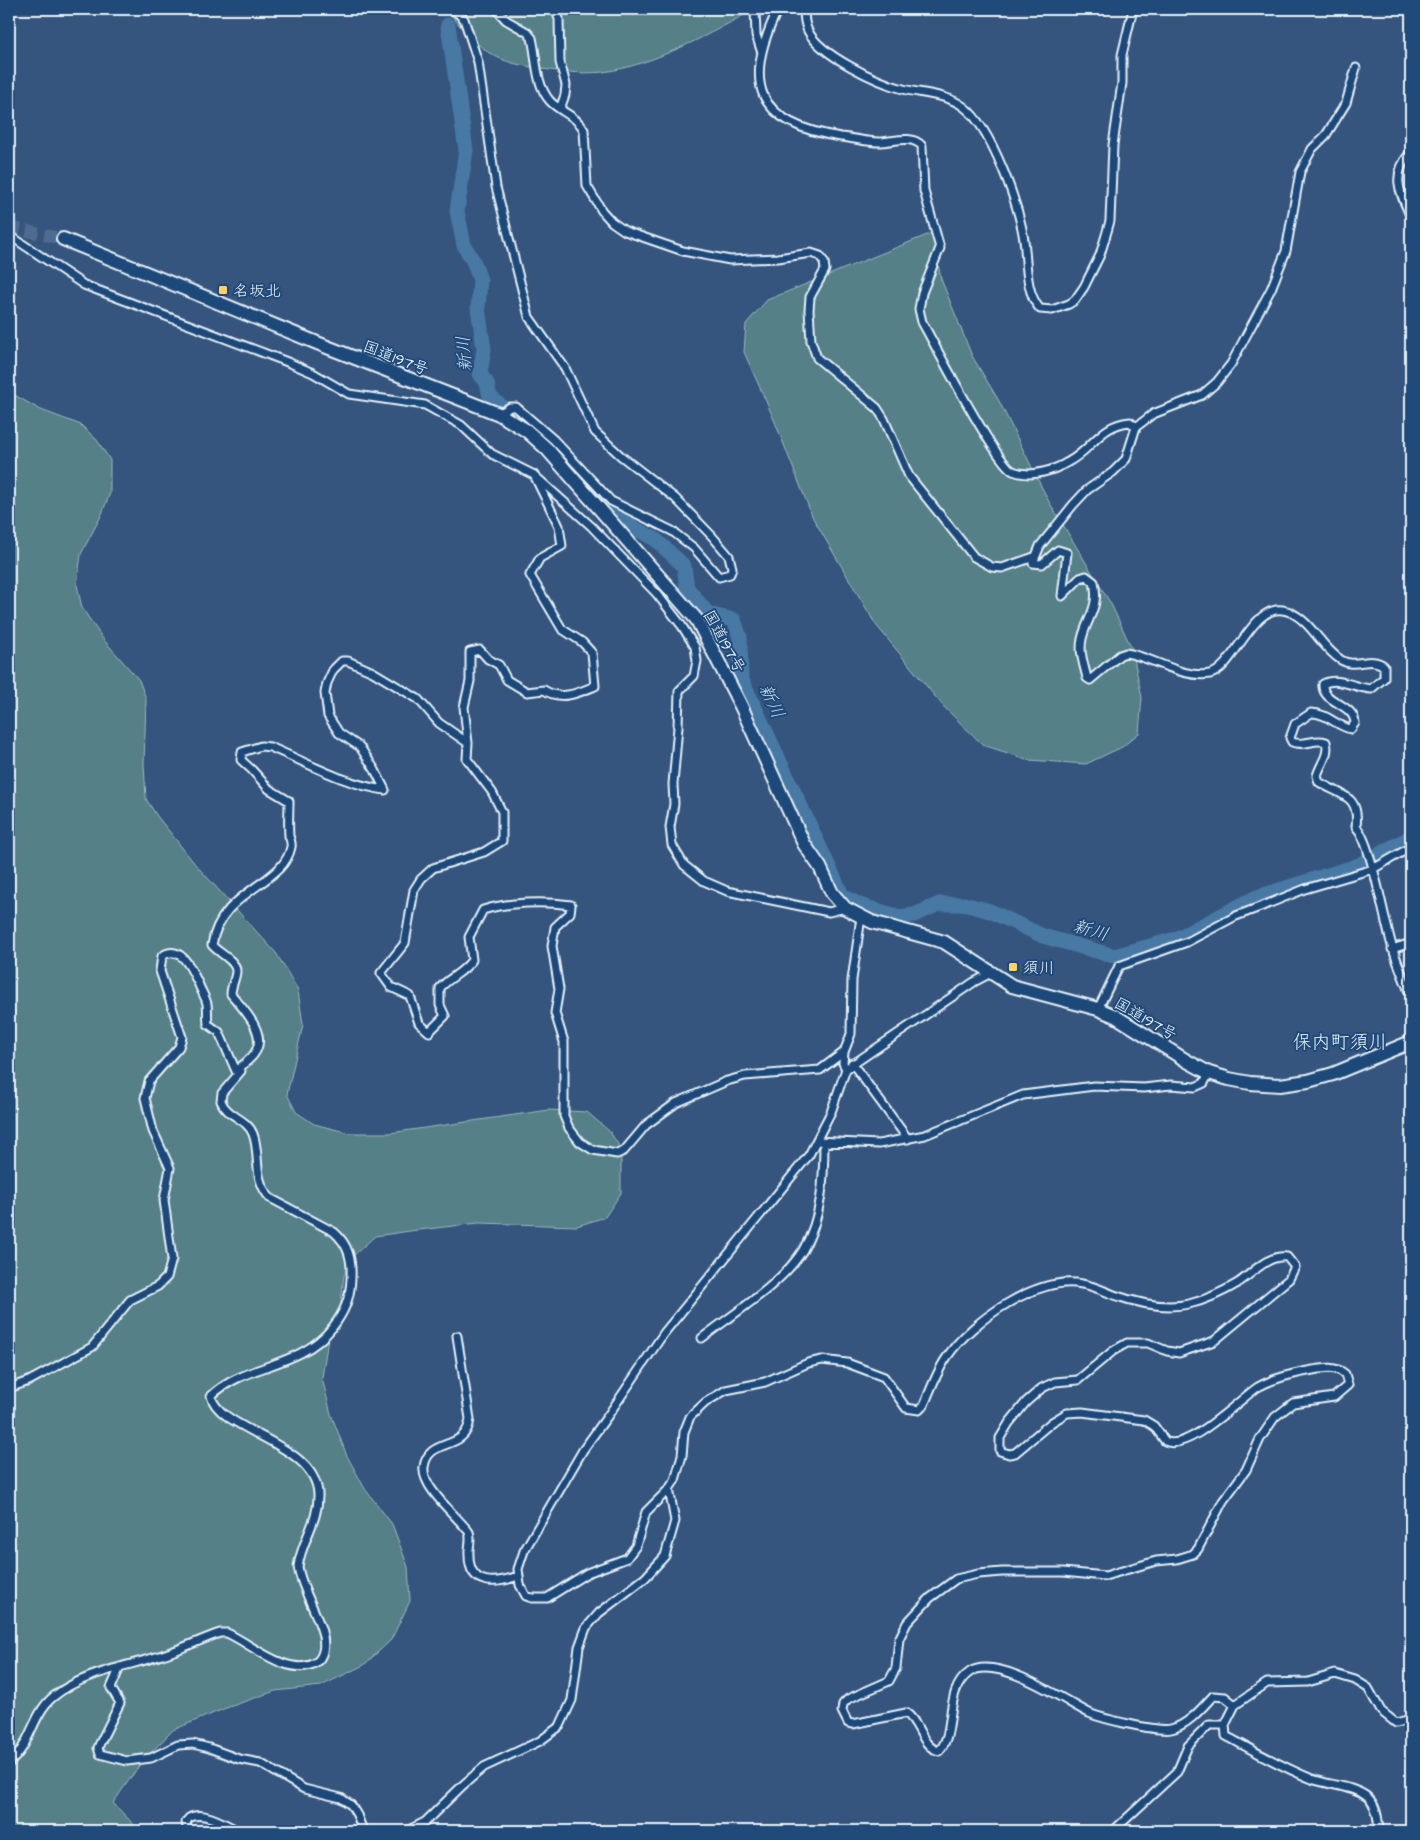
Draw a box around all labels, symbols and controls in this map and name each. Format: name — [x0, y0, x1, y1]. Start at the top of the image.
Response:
place label: 名坂北 — [233, 280, 281, 302]
marker: 名坂北 — [217, 284, 229, 296]
street label: 国道197号 — [359, 335, 432, 381]
water label: 新川 — [451, 335, 478, 373]
street label: 国道197号 — [698, 606, 750, 677]
water label: 新川 — [753, 680, 790, 723]
water label: 新川 — [1070, 914, 1112, 947]
place label: 須川 — [1023, 957, 1055, 979]
marker: 須川 — [1007, 961, 1019, 973]
street label: 国道197号 — [1110, 992, 1181, 1046]
district label: 保内町須川 — [1292, 1029, 1388, 1056]

